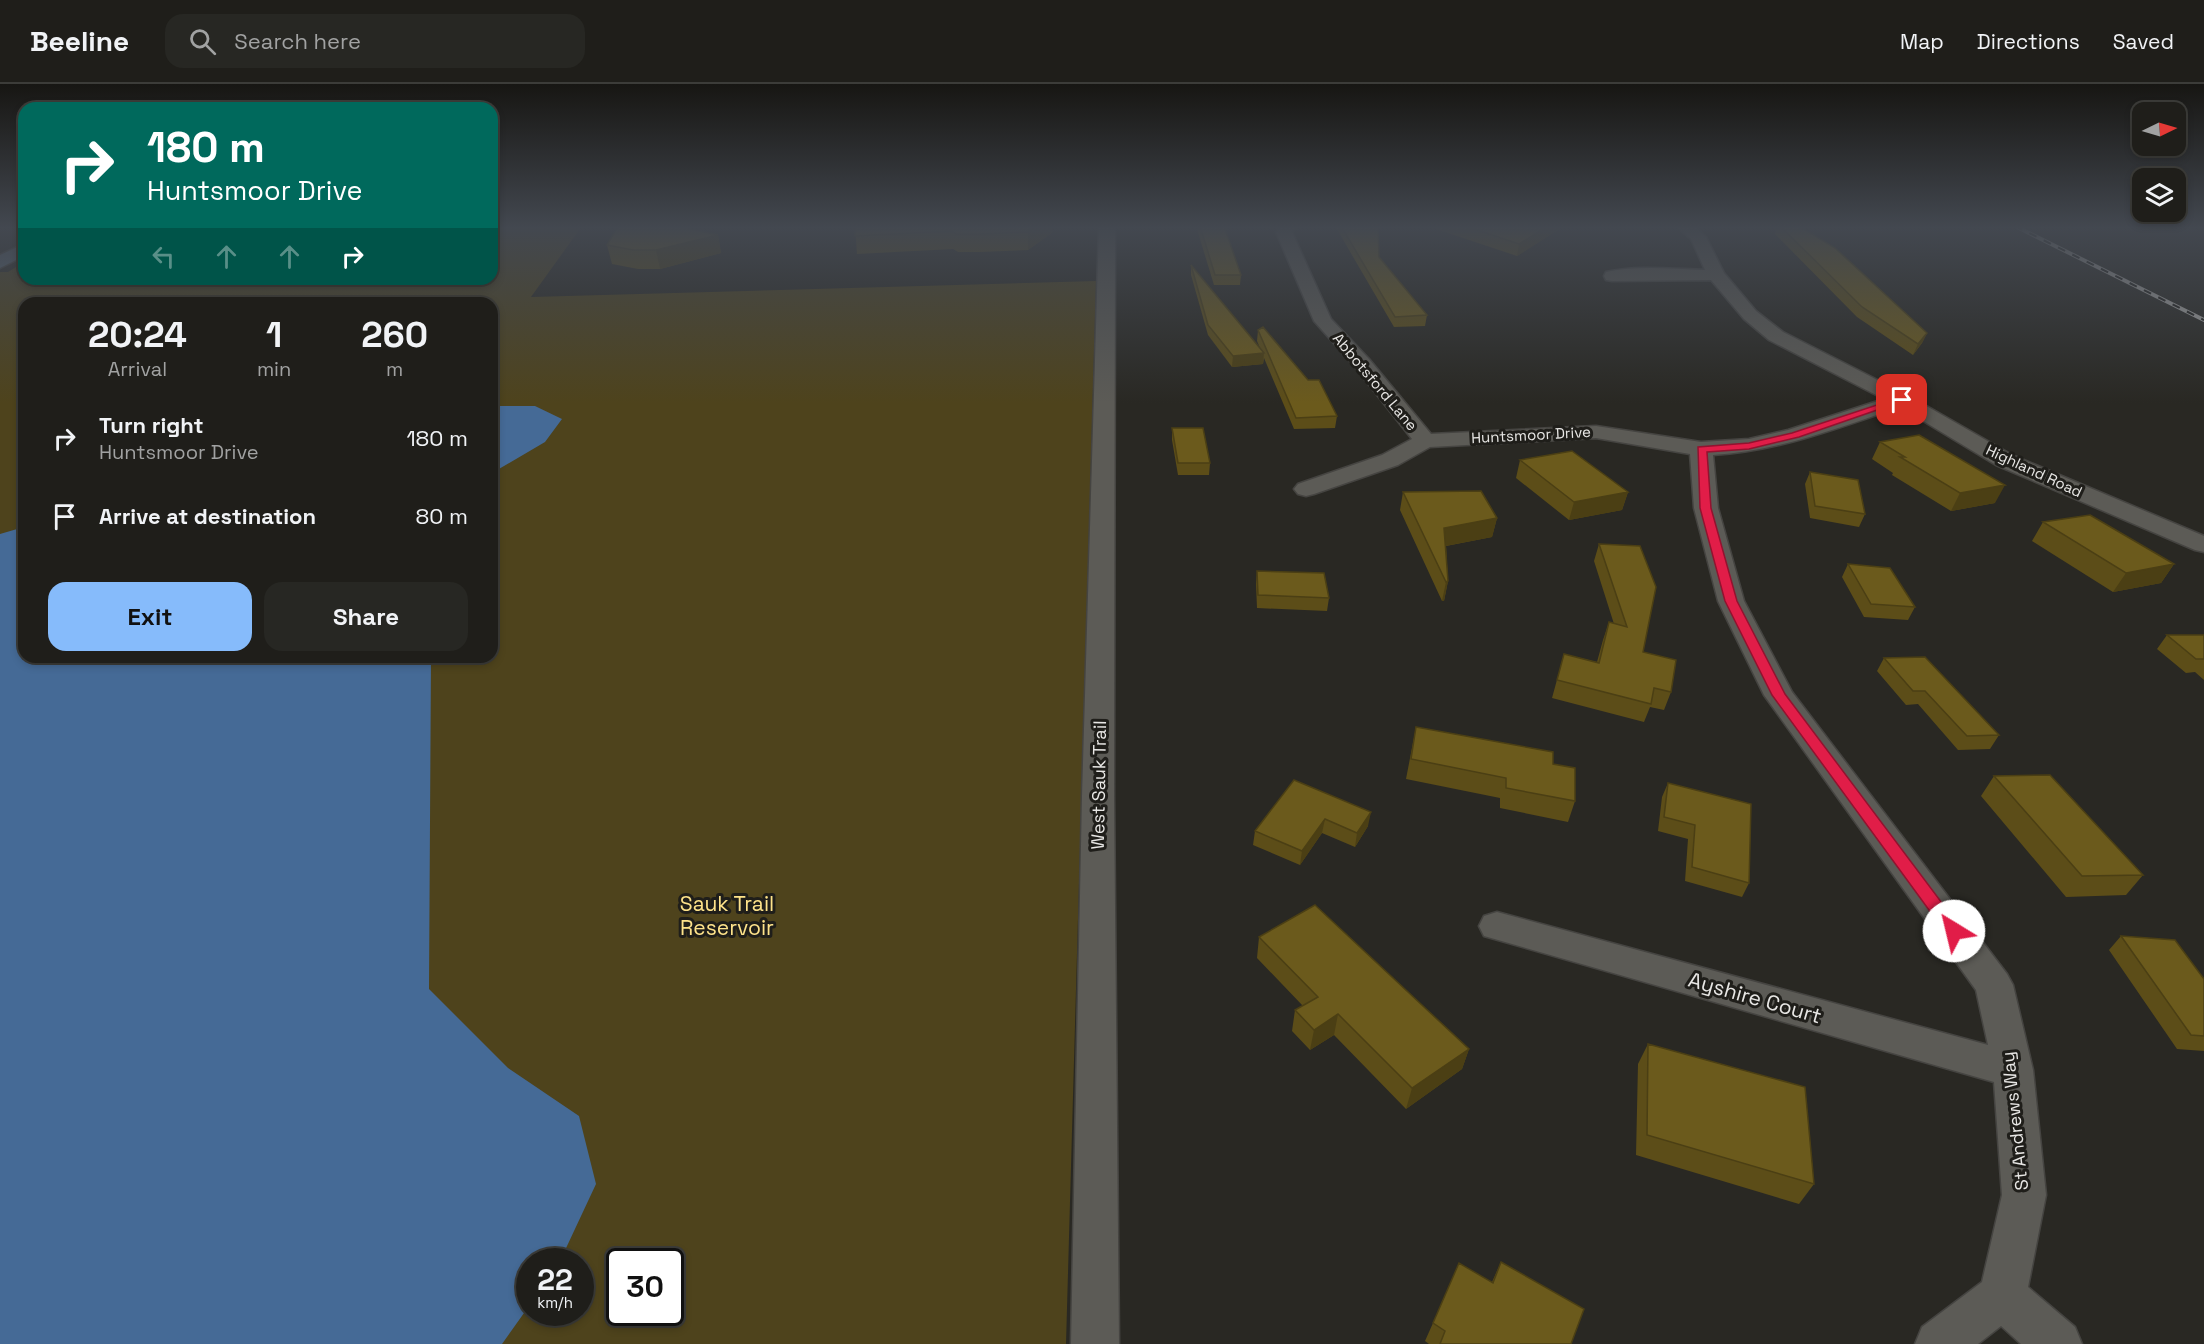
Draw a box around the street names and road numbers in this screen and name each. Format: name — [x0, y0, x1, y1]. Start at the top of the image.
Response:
street label: Abbotsford Lane — [1329, 329, 1422, 434]
street label: Huntsmoor Drive — [1471, 422, 1591, 447]
street label: Highland Road — [1983, 440, 2085, 501]
street label: West Sauk Trail — [1086, 720, 1111, 850]
street label: Ayshire Court — [1685, 966, 1825, 1029]
street label: St Andrews Way — [1996, 1050, 2033, 1192]

